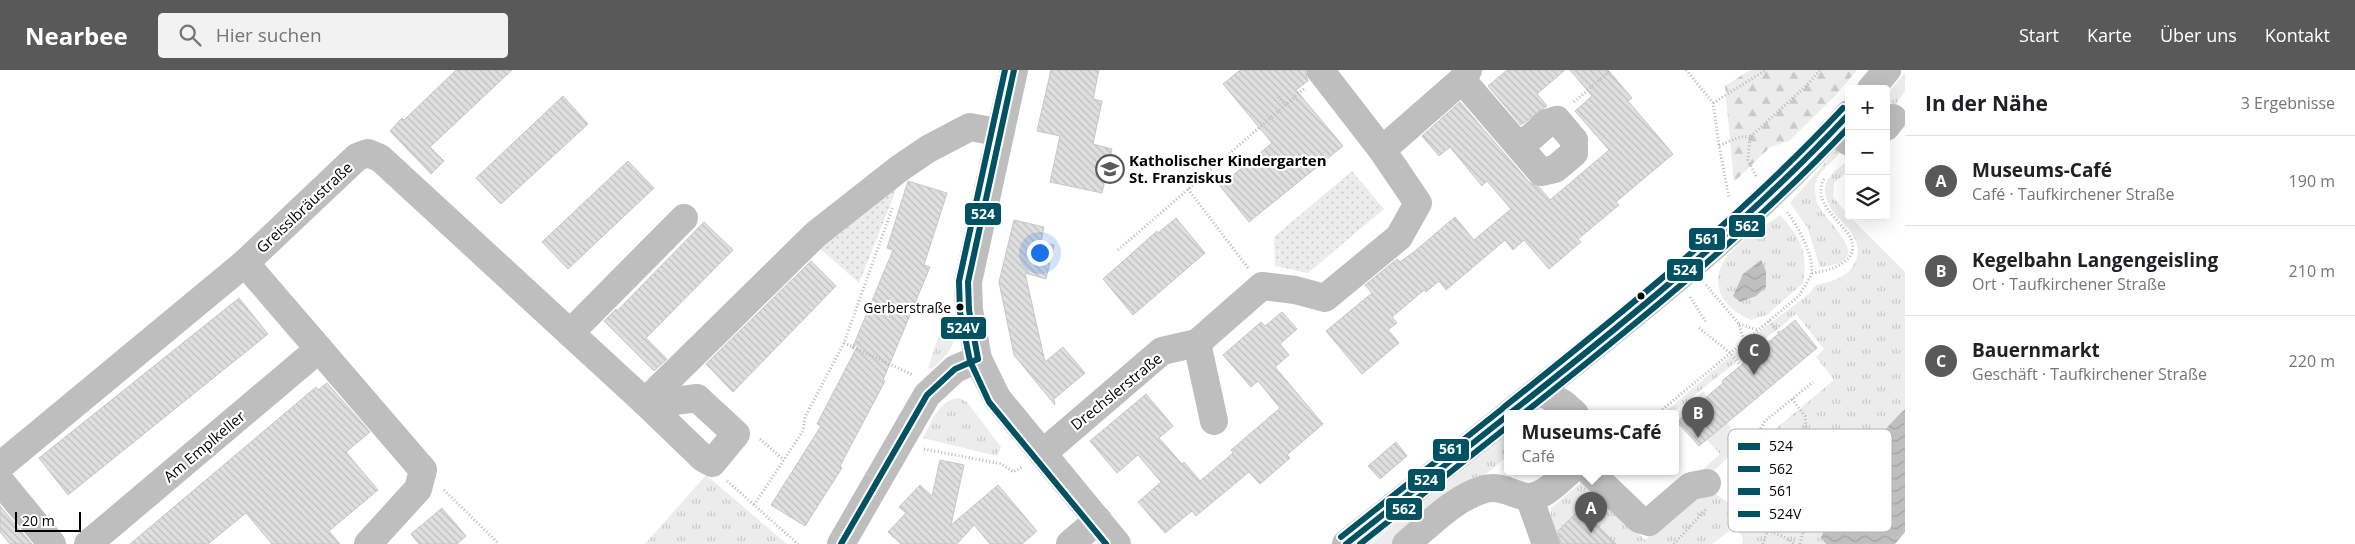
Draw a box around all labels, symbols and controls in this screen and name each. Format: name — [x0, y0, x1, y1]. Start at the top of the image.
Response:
search box — [158, 13, 508, 58]
text: Nearbee — [25, 19, 128, 52]
icon: search — [176, 21, 204, 49]
text: Hier suchen — [216, 22, 322, 48]
text: Start — [2019, 23, 2059, 47]
text: Karte — [2087, 23, 2132, 47]
text: Über uns — [2160, 23, 2237, 47]
text: Kontakt — [2265, 23, 2330, 47]
map controls — [1845, 85, 1890, 220]
button: + — [1845, 85, 1890, 130]
text: In der Nähe — [1925, 89, 2048, 117]
text: 3 Ergebnisse — [2241, 92, 2335, 114]
button: − — [1845, 130, 1890, 175]
place label: Katholischer Kindergarten St. Franziskus — [1129, 150, 1327, 187]
school or university icon: Katholischer Kindergarten St. Franziskus — [1095, 154, 1125, 184]
street label: Greisslbräustraße — [252, 157, 356, 257]
text: Museums-Café — [1972, 157, 2112, 183]
text: A — [1935, 170, 1947, 192]
text: 190 m — [2289, 170, 2335, 192]
button: layers — [1845, 175, 1890, 220]
text: Café · Taufkirchener Straße — [1972, 183, 2175, 205]
line badge: 524 — [964, 202, 1002, 226]
text: 524 — [971, 204, 995, 223]
line badge: 562 — [1728, 214, 1766, 238]
text: 562 — [1735, 216, 1759, 235]
line badge: 561 — [1688, 227, 1726, 251]
text: 561 — [1695, 229, 1719, 248]
your location — [1027, 240, 1053, 266]
text: Kegelbahn Langengeisling — [1972, 247, 2218, 273]
line badge: 524 — [1666, 258, 1704, 282]
text: 524 — [1673, 260, 1697, 279]
text: B — [1936, 260, 1946, 282]
text: 210 m — [2289, 260, 2335, 282]
text: Ort · Taufkirchener Straße — [1972, 273, 2166, 295]
unlabelled marker — [1636, 291, 1646, 301]
place label: Gerberstraße — [863, 298, 951, 317]
marker: Gerberstraße — [955, 302, 965, 312]
line badge: 524V — [940, 316, 987, 340]
text: 524V — [946, 318, 980, 337]
pin: C — [1738, 334, 1770, 375]
text: Bauernmarkt — [1972, 337, 2100, 363]
street label: Drechslerstraße — [1066, 348, 1166, 434]
text: C — [1936, 350, 1946, 372]
text: 220 m — [2289, 350, 2335, 372]
text: Geschäft · Taufkirchener Straße — [1972, 363, 2207, 385]
pin: B — [1682, 397, 1714, 438]
street label: Am Emplkeller — [159, 406, 249, 486]
popup — [1504, 410, 1679, 475]
text: Museums-Café — [1522, 419, 1661, 445]
legend — [1728, 429, 1892, 532]
text: 524 — [1769, 436, 1793, 455]
line badge: 561 — [1432, 438, 1470, 462]
text: 561 — [1439, 439, 1463, 458]
text: Café — [1522, 445, 1555, 467]
text: 562 — [1769, 459, 1793, 478]
line badge: 524 — [1407, 468, 1446, 492]
text: 524 — [1414, 470, 1438, 489]
text: 561 — [1769, 481, 1793, 500]
pin: A — [1575, 492, 1607, 533]
line badge: 562 — [1385, 497, 1423, 521]
text: 562 — [1392, 499, 1416, 518]
text: 524V — [1769, 504, 1802, 523]
scale bar — [15, 509, 81, 532]
text: 20 m — [22, 511, 55, 530]

